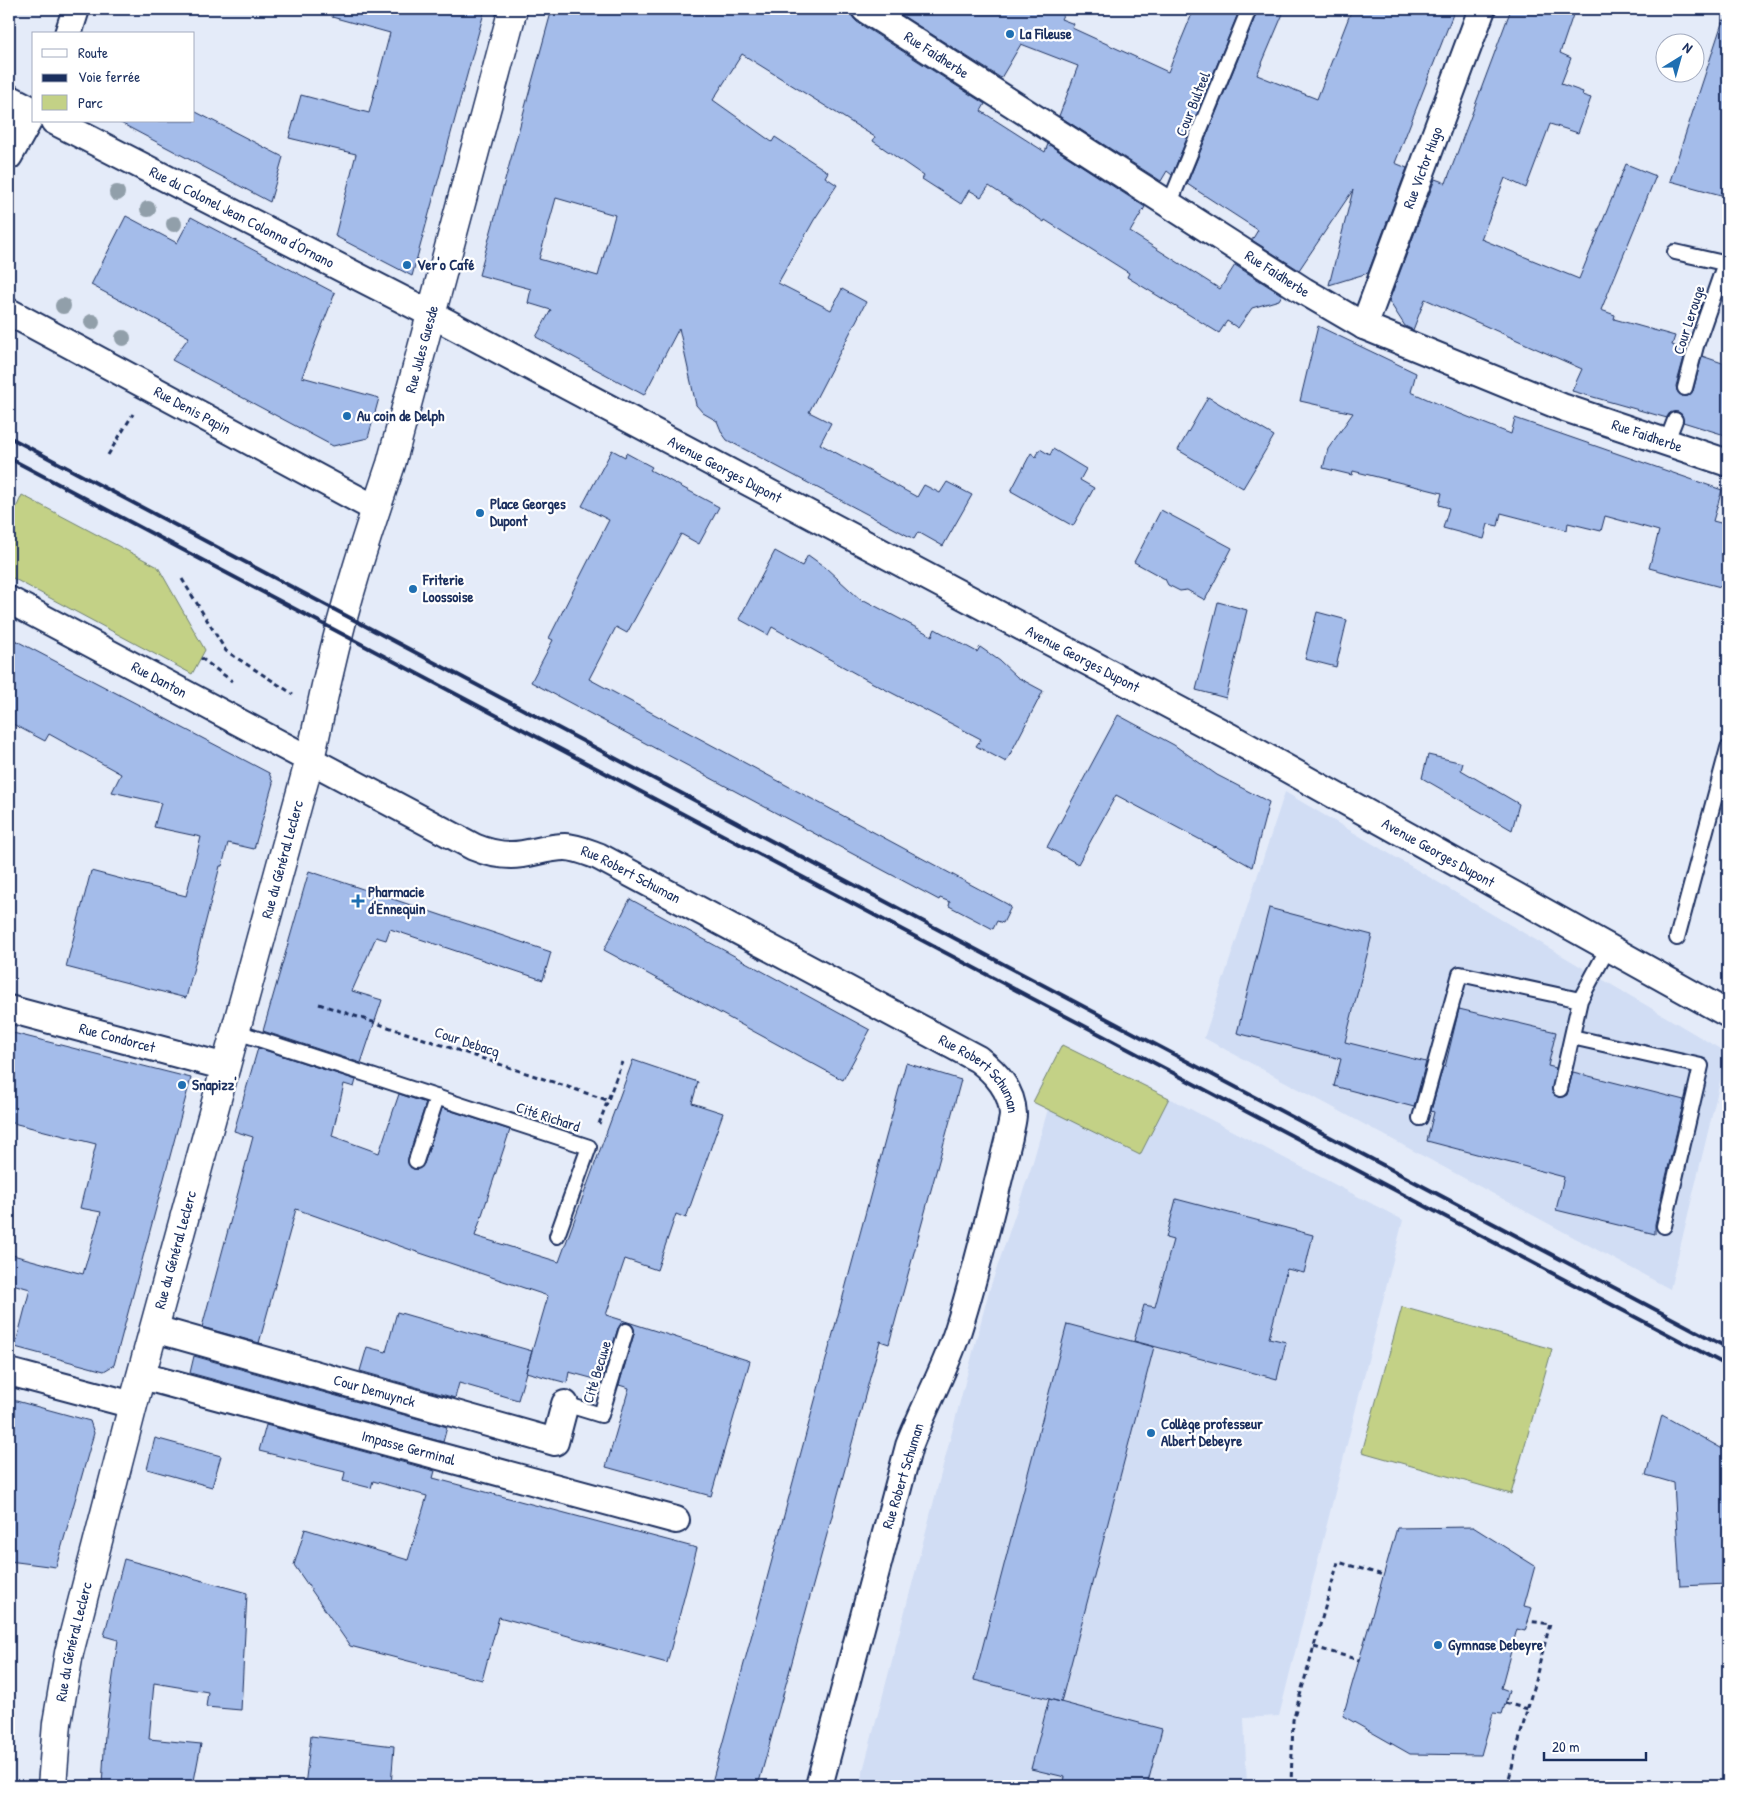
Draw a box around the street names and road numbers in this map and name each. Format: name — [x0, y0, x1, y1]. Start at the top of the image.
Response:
street label: Rue Faidherbe — [900, 26, 973, 83]
street label: Cour Bulteel — [1170, 68, 1215, 139]
street label: Rue Victor Hugo — [1398, 123, 1447, 211]
street label: Rue du Colonel Jean Colonna d'Ornano — [146, 161, 338, 273]
street label: Rue Faidherbe — [1241, 245, 1314, 302]
street label: Cour Lerouge — [1667, 283, 1710, 357]
street label: Rue Jules Guesde — [399, 303, 443, 395]
street label: Rue Denis Papin — [150, 381, 235, 439]
street label: Rue Faidherbe — [1609, 414, 1685, 457]
street label: Avenue Georges Dupont — [664, 430, 786, 508]
street label: Avenue Georges Dupont — [1022, 620, 1144, 698]
street label: Rue Danton — [128, 656, 191, 703]
street label: Rue du Général Leclerc — [256, 798, 308, 921]
street label: Avenue Georges Dupont — [1378, 813, 1499, 893]
street label: Rue Robert Schuman — [578, 840, 685, 908]
street label: Rue Condorcet — [77, 1017, 159, 1058]
street label: Cour Debacq — [432, 1021, 503, 1062]
street label: Rue Robert Schuman — [935, 1029, 1024, 1114]
street label: Cité Richard — [514, 1096, 583, 1137]
street label: Rue du Général Leclerc — [149, 1188, 201, 1311]
street label: Cité Becuwe — [577, 1338, 616, 1406]
street label: Cour Demuynck — [331, 1369, 418, 1412]
street label: Rue Robert Schuman — [876, 1420, 929, 1531]
street label: Impasse Germinal — [359, 1425, 458, 1470]
street label: Rue du Général Leclerc — [50, 1580, 97, 1703]

